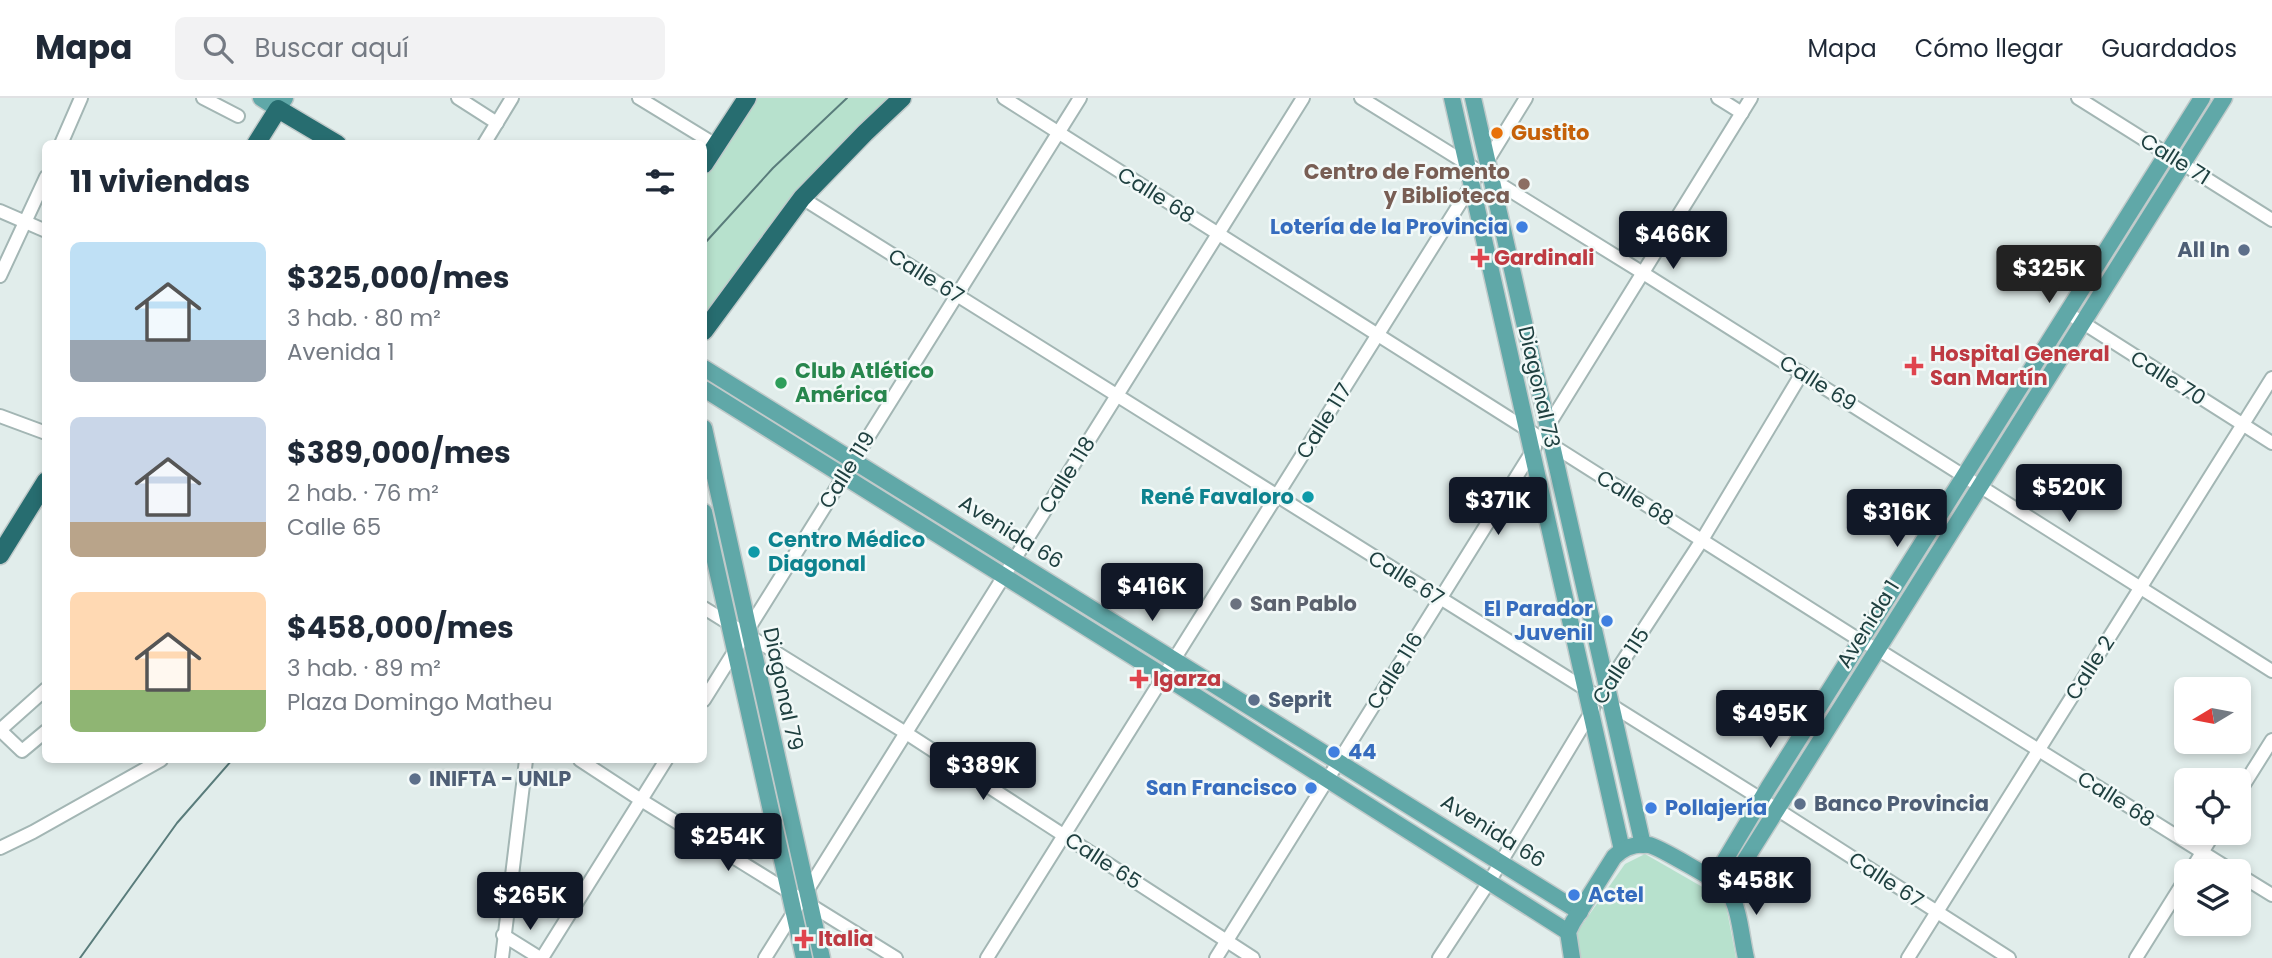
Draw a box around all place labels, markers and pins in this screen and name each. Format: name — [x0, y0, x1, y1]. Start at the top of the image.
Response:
place label: Gustito — [1511, 118, 1590, 147]
marker: Gustito — [1489, 125, 1505, 141]
place label: Centro de Fomento y Biblioteca — [1304, 157, 1510, 210]
marker: Centro de Fomento y Biblioteca — [1516, 176, 1532, 192]
place label: Lotería de la Provincia — [1270, 212, 1508, 241]
pin: $466K — [1624, 212, 1722, 271]
marker: Lotería de la Provincia — [1514, 219, 1530, 235]
place label: All In — [2177, 235, 2230, 264]
marker: All In — [2236, 242, 2252, 258]
place label: Gardinali — [1494, 243, 1595, 272]
pin: $325K — [2000, 246, 2098, 305]
marker: Gardinali — [1472, 250, 1488, 266]
place label: Hospital General San Martín — [1930, 339, 2110, 392]
place label: Club Atlético América — [795, 356, 934, 409]
marker: Hospital General San Martín — [1904, 356, 1924, 376]
marker: Club Atlético América — [773, 375, 789, 391]
pin: $520K — [2020, 464, 2118, 524]
pin: $371K — [1449, 478, 1547, 537]
place label: René Favaloro — [1141, 482, 1294, 511]
marker: René Favaloro — [1300, 489, 1316, 505]
pin: $316K — [1848, 490, 1946, 549]
place label: Centro Médico Diagonal — [768, 525, 925, 578]
marker: Centro Médico Diagonal — [746, 544, 762, 560]
pin: $416K — [1103, 564, 1201, 623]
place label: San Pablo — [1250, 589, 1357, 618]
place label: El Parador Juvenil — [1484, 594, 1593, 647]
marker: San Pablo — [1228, 596, 1244, 612]
marker: El Parador Juvenil — [1599, 613, 1615, 629]
place label: Igarza — [1153, 664, 1221, 693]
marker: Igarza — [1131, 671, 1147, 687]
place label: Seprit — [1268, 685, 1332, 714]
pin: $495K — [1721, 690, 1819, 750]
marker: Seprit — [1246, 692, 1262, 708]
place label: 44 — [1348, 737, 1376, 766]
pin: $389K — [934, 742, 1032, 802]
marker: 44 — [1326, 744, 1342, 760]
place label: INIFTA - UNLP — [429, 764, 571, 793]
marker: INIFTA - UNLP — [407, 771, 423, 787]
place label: San Francisco — [1146, 773, 1297, 802]
marker: San Francisco — [1303, 780, 1319, 796]
place label: Banco Provincia — [1814, 789, 1989, 818]
place label: Pollajería — [1665, 793, 1767, 822]
marker: Banco Provincia — [1792, 796, 1808, 812]
marker: Pollajería — [1643, 800, 1659, 816]
pin: $254K — [679, 814, 777, 873]
pin: $458K — [1707, 858, 1805, 917]
pin: $265K — [481, 872, 579, 932]
place label: Actel — [1588, 880, 1644, 909]
marker: Actel — [1566, 887, 1582, 903]
place label: Italia — [818, 924, 874, 953]
marker: Italia — [796, 931, 812, 947]

